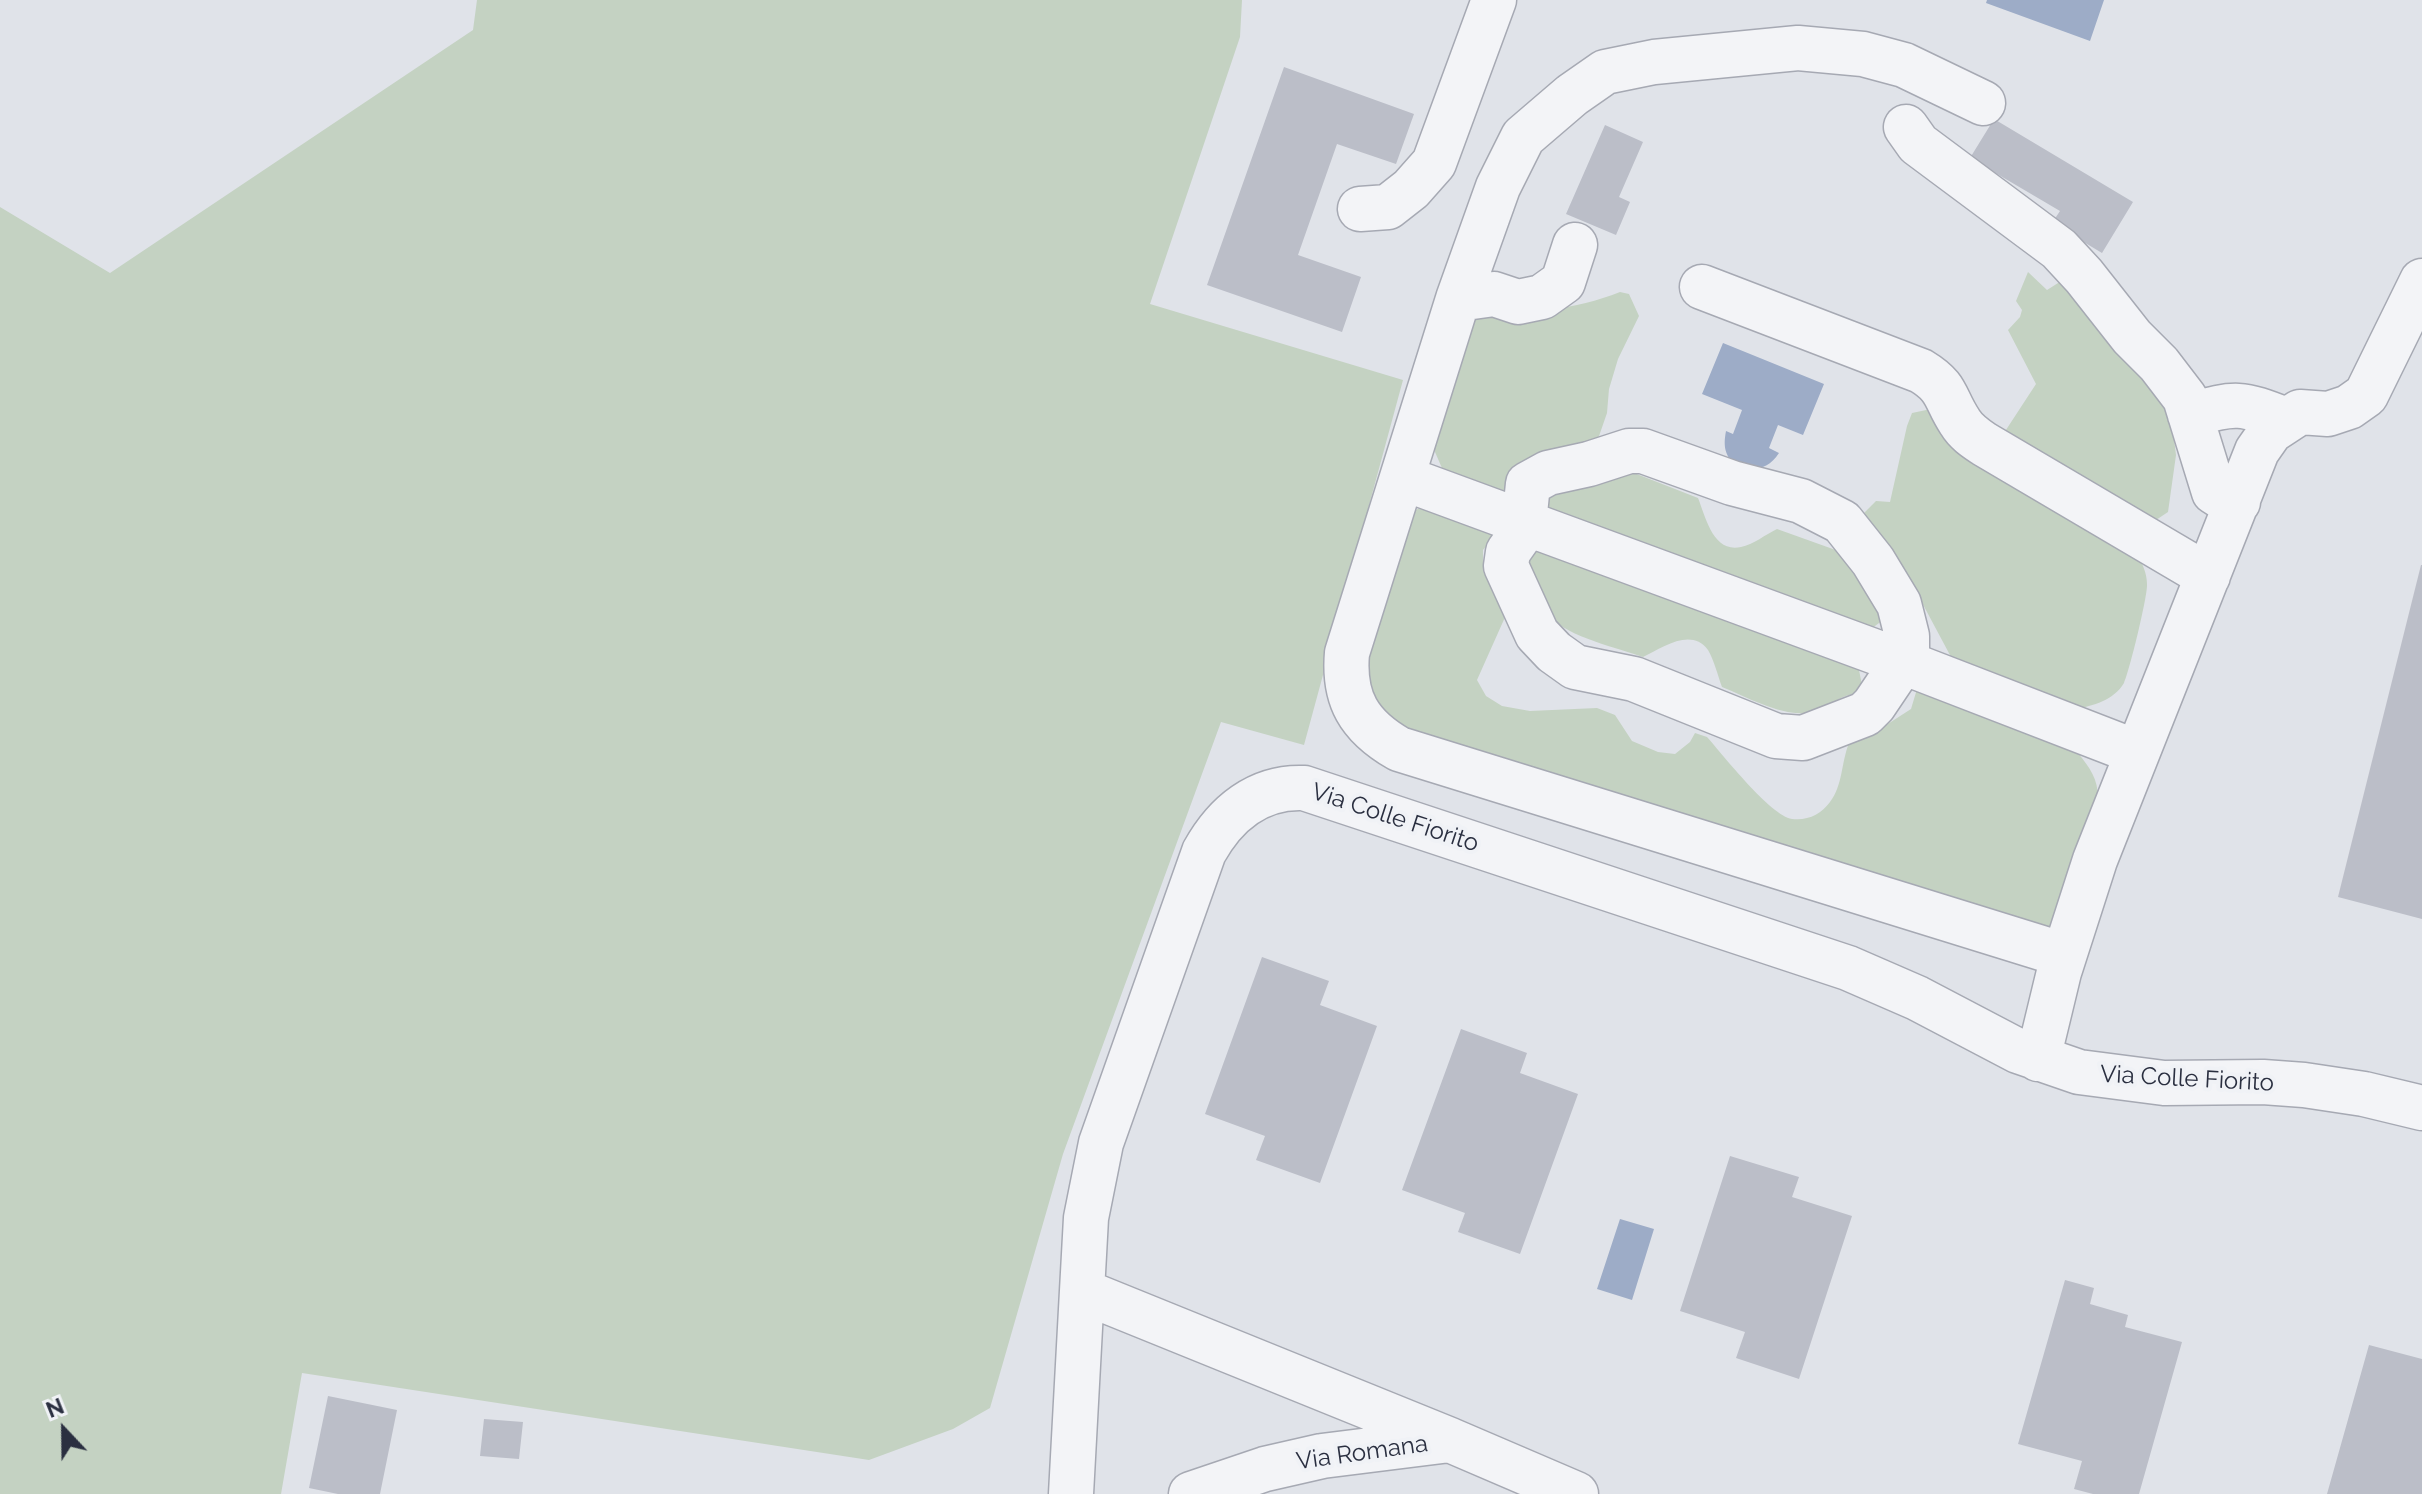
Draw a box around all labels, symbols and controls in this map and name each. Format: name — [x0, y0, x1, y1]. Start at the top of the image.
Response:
street label: Via Colle Fiorito — [1308, 777, 1482, 859]
street label: Via Colle Fiorito — [2099, 1060, 2275, 1098]
north arrow — [24, 1390, 104, 1470]
text: N — [42, 1393, 68, 1423]
street label: Via Romana — [1294, 1430, 1430, 1476]

